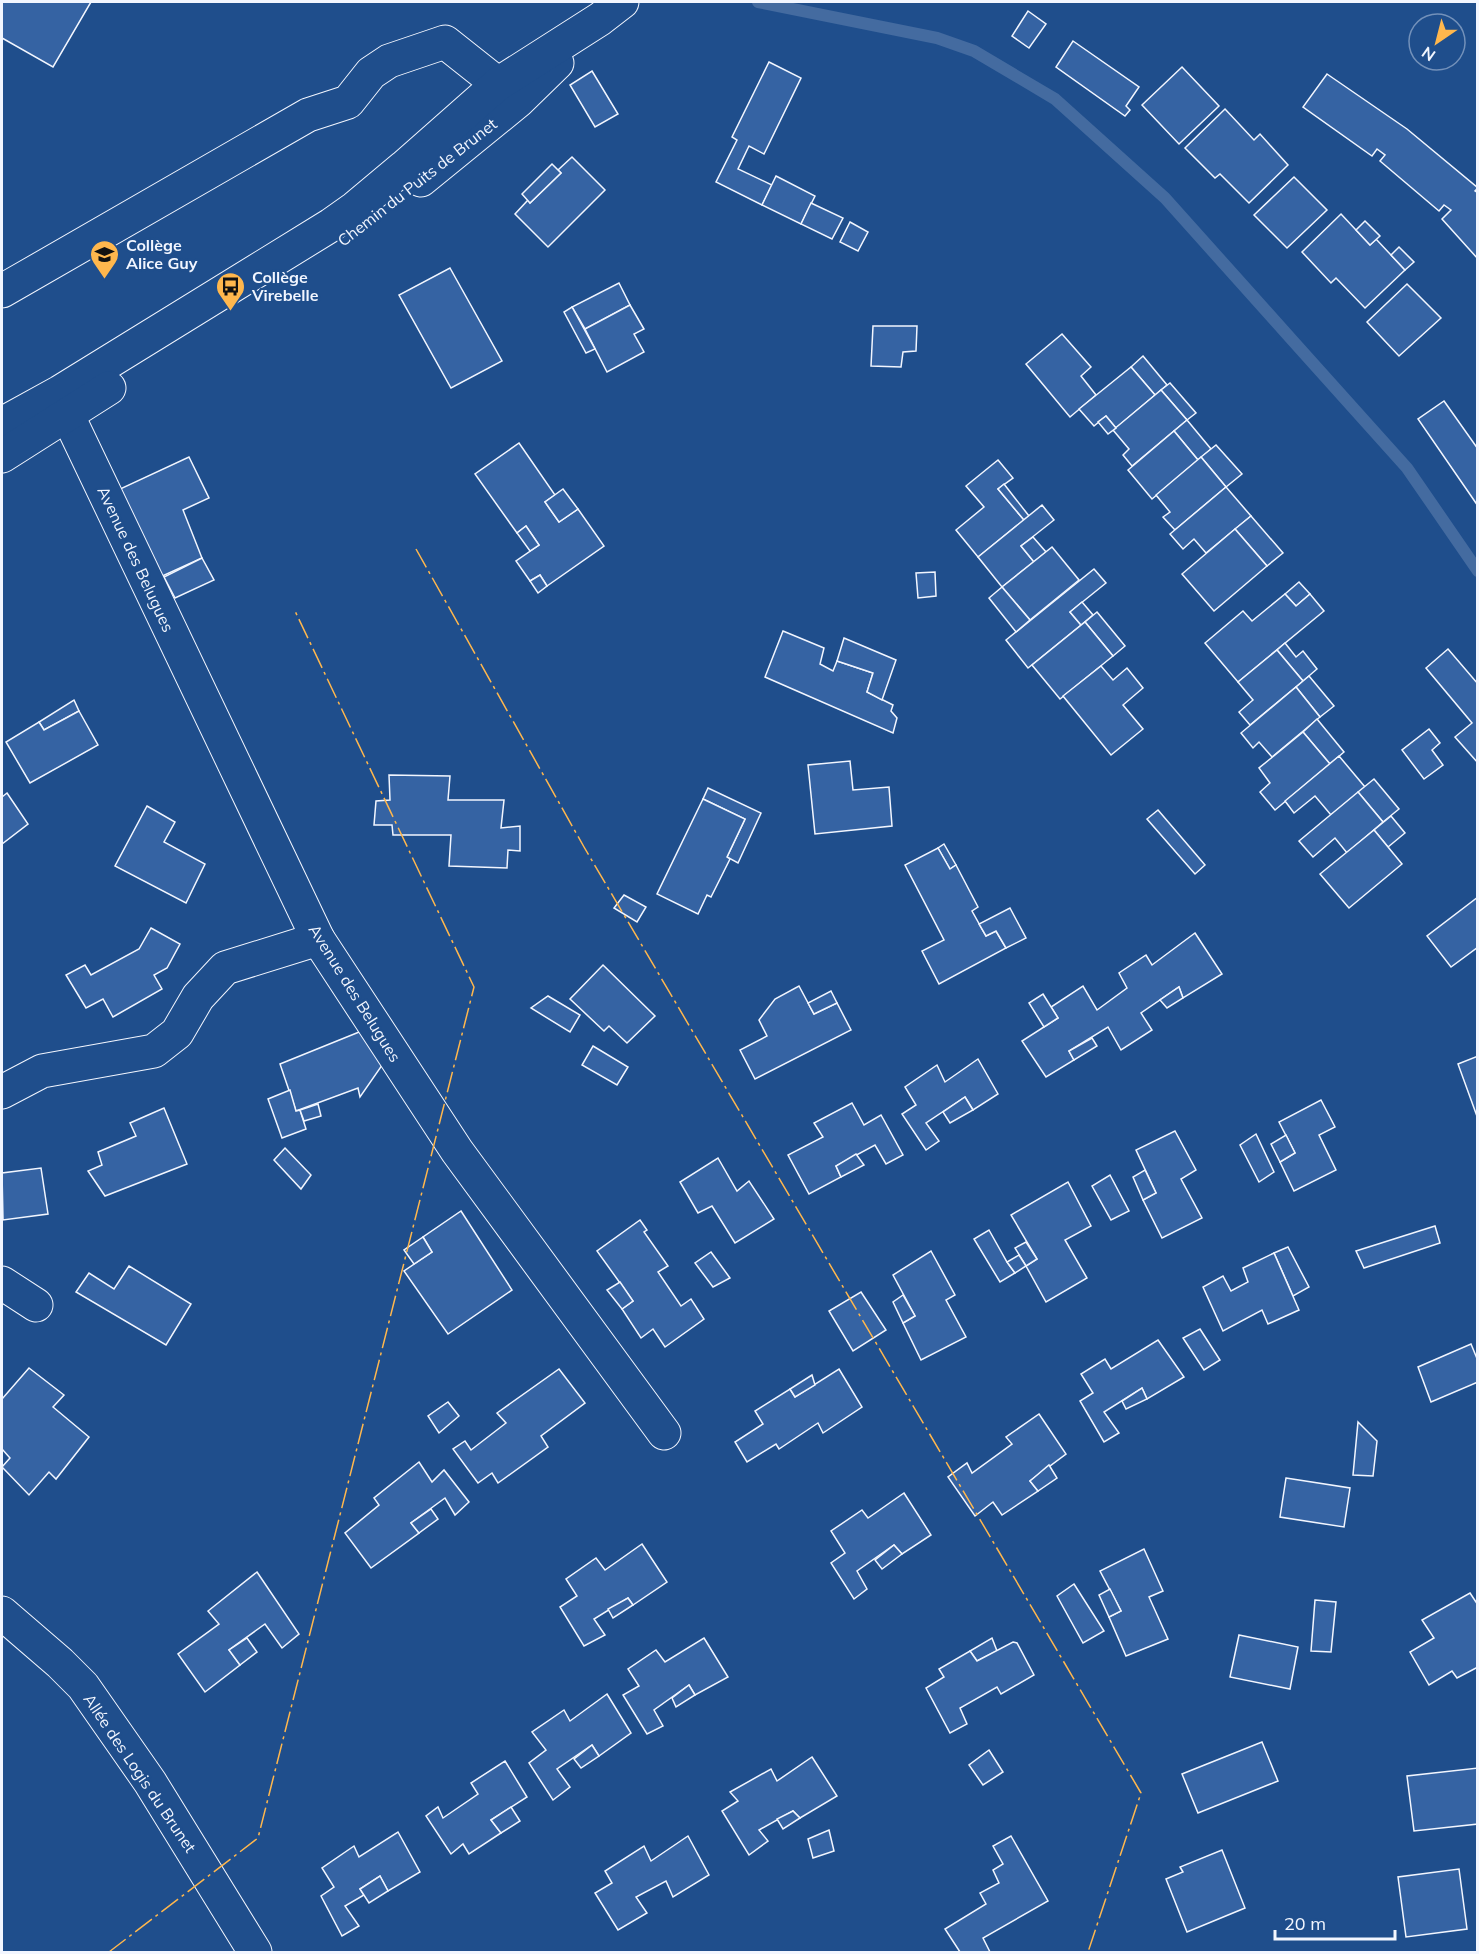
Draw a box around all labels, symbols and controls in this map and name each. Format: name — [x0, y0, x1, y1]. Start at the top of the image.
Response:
north arrow — [1407, 12, 1467, 72]
text: N — [1418, 43, 1439, 66]
street label: Chemin du Puits de Brunet — [333, 113, 501, 250]
place label: Collège Alice Guy — [126, 235, 198, 273]
school or university icon: Collège Alice Guy — [89, 238, 121, 280]
place label: Collège Virebelle — [251, 267, 319, 305]
bus stop icon: Collège Virebelle — [215, 270, 247, 312]
street label: Avenue des Belugues — [93, 483, 179, 635]
street label: Avenue des Belugues — [305, 921, 406, 1066]
street label: Allée des Logis du Brunet — [79, 1690, 201, 1857]
scale bar — [1275, 1903, 1395, 1941]
text: 20 m — [1284, 1912, 1326, 1935]

